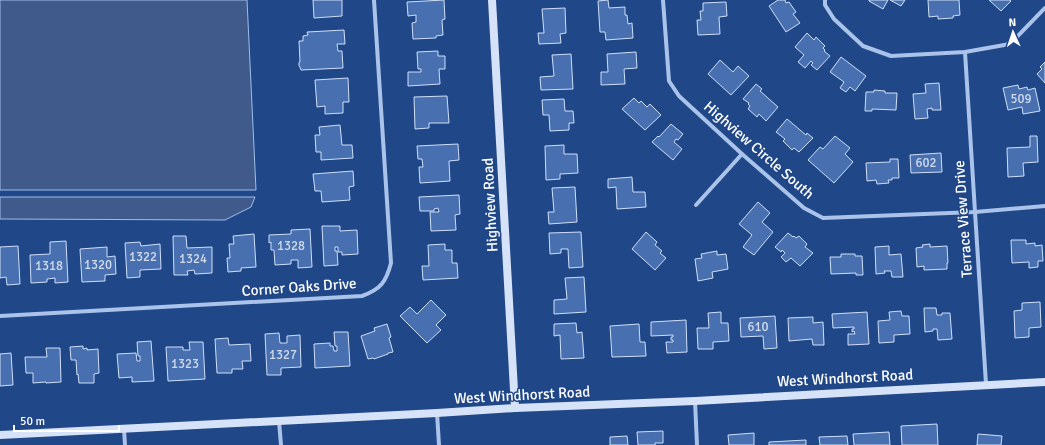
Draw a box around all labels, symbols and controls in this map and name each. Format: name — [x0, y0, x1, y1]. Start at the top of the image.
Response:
north arrow — [993, 12, 1033, 52]
text: N — [1008, 16, 1017, 29]
house number: 509 — [1010, 91, 1032, 107]
street label: Highview Circle South — [700, 97, 818, 203]
house number: 602 — [915, 155, 937, 171]
street label: Highview Road — [479, 157, 501, 253]
street label: Terrace View Drive — [950, 160, 976, 278]
house number: 1328 — [277, 238, 305, 254]
house number: 1322 — [129, 249, 157, 265]
house number: 1324 — [179, 251, 207, 267]
house number: 1320 — [84, 257, 112, 273]
house number: 1318 — [35, 258, 63, 274]
street label: Corner Oaks Drive — [241, 274, 357, 300]
house number: 610 — [747, 319, 769, 335]
house number: 1327 — [269, 347, 297, 363]
house number: 1323 — [171, 356, 199, 372]
street label: West Windhorst Road — [776, 365, 914, 391]
street label: West Windhorst Road — [453, 382, 591, 408]
scale bar — [14, 407, 119, 433]
text: 50 m — [20, 414, 45, 429]

